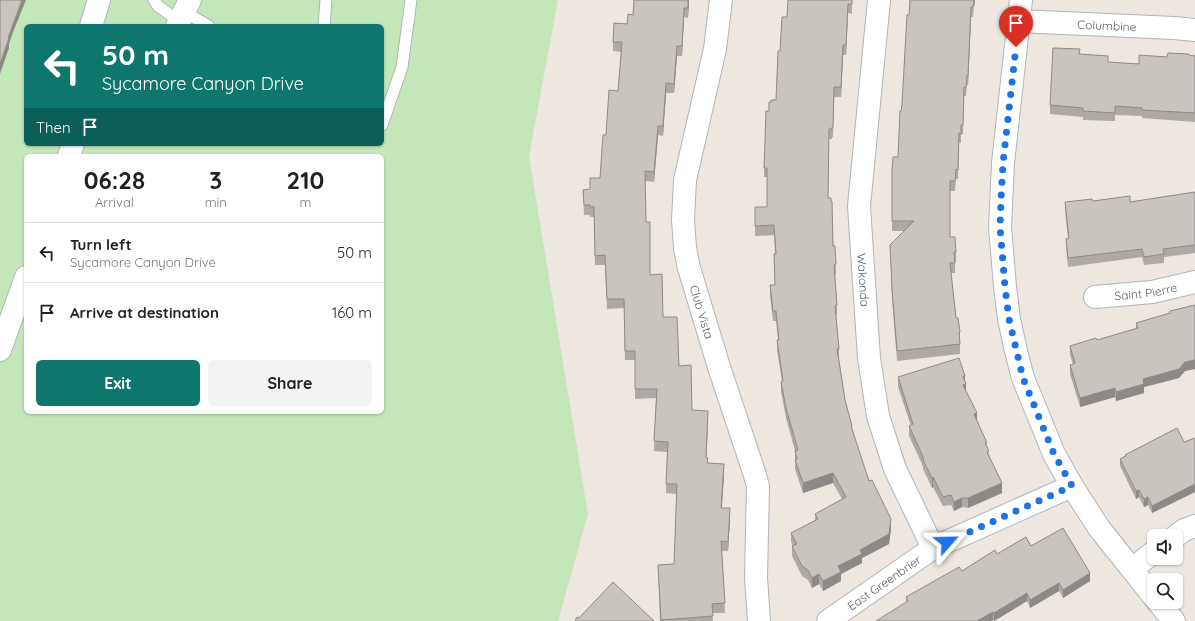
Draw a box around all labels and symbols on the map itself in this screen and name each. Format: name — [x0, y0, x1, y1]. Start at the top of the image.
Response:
pin — [999, 6, 1033, 47]
street label: Columbine — [1077, 16, 1137, 34]
street label: Wakonda — [855, 253, 873, 307]
street label: Saint Pierre — [1114, 279, 1179, 303]
street label: Club Vista — [687, 283, 717, 340]
position arrow — [926, 521, 968, 563]
street label: East Greenbrier — [844, 551, 924, 613]

